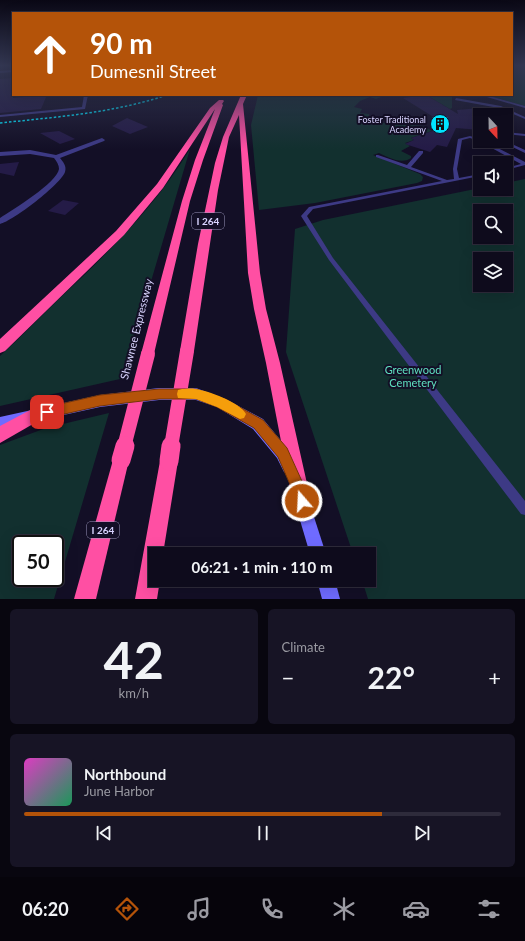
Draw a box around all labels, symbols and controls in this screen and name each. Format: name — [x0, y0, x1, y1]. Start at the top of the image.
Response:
text: 90 m — [90, 26, 153, 60]
icon: ahead — [24, 28, 76, 80]
text: Dumesnil Street — [90, 60, 216, 82]
north arrow — [473, 108, 513, 148]
map controls — [473, 108, 513, 292]
building icon: Foster Traditional Academy — [429, 113, 451, 135]
place label: Foster Traditional Academy — [358, 114, 426, 135]
button: sound — [473, 156, 513, 196]
button: search — [473, 204, 513, 244]
road number: I 264 — [192, 213, 224, 229]
button: layers — [473, 252, 513, 292]
street label: Shawnee Expressway — [117, 277, 155, 381]
park label: Greenwood Cemetery — [385, 363, 441, 389]
pin — [30, 395, 64, 429]
icon: arrive — [36, 401, 58, 423]
position arrow — [281, 480, 323, 522]
road number: I 264 — [87, 522, 119, 538]
speed limit sign: 50 — [12, 535, 64, 587]
text: 06:21 · 1 min · 110 m — [192, 558, 332, 576]
text: 42 — [104, 628, 164, 690]
text: Climate — [282, 639, 325, 655]
text: 22° — [368, 659, 415, 695]
text: − — [282, 664, 294, 691]
text: + — [488, 664, 501, 691]
text: km/h — [119, 685, 149, 701]
text: Northbound — [84, 765, 166, 783]
text: June Harbor — [84, 783, 154, 799]
icon: previous — [93, 822, 115, 844]
icon: pause — [252, 822, 274, 844]
icon: next — [411, 822, 433, 844]
icon: directions — [113, 895, 141, 923]
icon: music — [185, 895, 213, 923]
icon: phone — [258, 895, 286, 923]
icon: climate — [330, 895, 358, 923]
icon: car — [402, 895, 430, 923]
icon: filters — [475, 895, 503, 923]
text: 06:20 — [22, 898, 69, 920]

